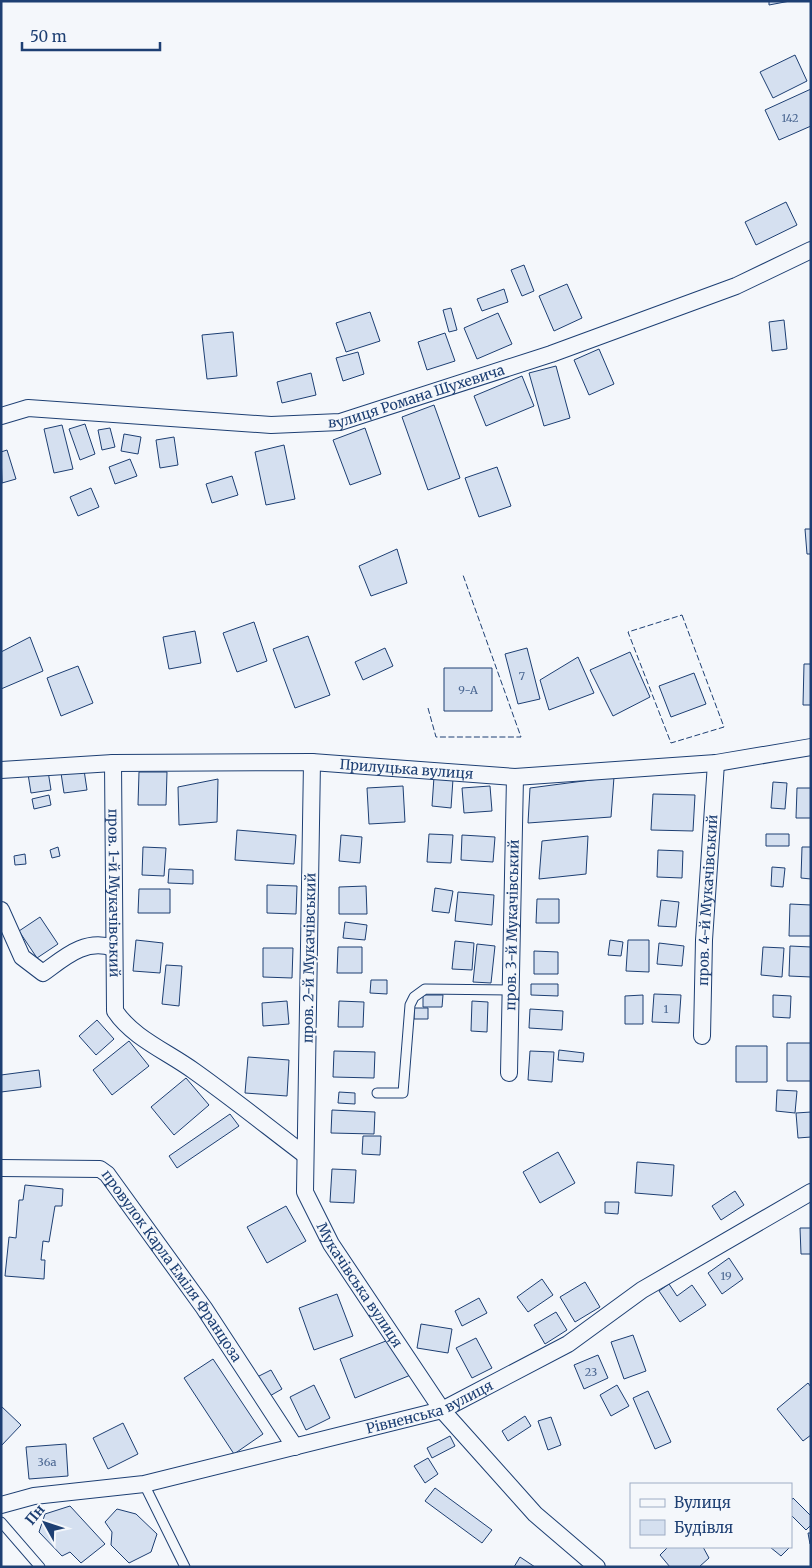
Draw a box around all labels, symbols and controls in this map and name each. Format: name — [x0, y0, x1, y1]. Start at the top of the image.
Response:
scale bar — [22, 20, 160, 52]
text: 50 m — [30, 27, 67, 46]
house number: 142 — [781, 111, 799, 125]
street label: вулиця Романа Шухевича — [328, 360, 507, 432]
house number: 7 — [519, 669, 525, 683]
house number: 9-А — [458, 683, 478, 697]
street label: Прилуцька вулиця — [339, 755, 474, 783]
street label: пров. 1-й Мукачівський — [104, 809, 124, 978]
street label: пров. 4-й Мукачівський — [694, 814, 722, 986]
street label: пров. 3-й Мукачівський — [501, 839, 523, 1011]
street label: пров. 2-й Мукачівський — [299, 872, 319, 1043]
house number: 1 — [664, 1002, 669, 1016]
street label: провулок Карла Еміля Францоза — [98, 1166, 246, 1366]
street label: Мукачівська вулиця — [313, 1219, 407, 1351]
house number: 19 — [720, 1269, 732, 1283]
house number: 23 — [585, 1365, 597, 1379]
street label: Рівненська вулиця — [364, 1376, 496, 1438]
house number: 36а — [38, 1455, 57, 1469]
legend — [630, 1483, 792, 1548]
text: Вулиця — [674, 1493, 731, 1512]
north arrow — [20, 1498, 70, 1548]
text: Пн — [21, 1501, 49, 1528]
text: Будівля — [674, 1518, 733, 1537]

